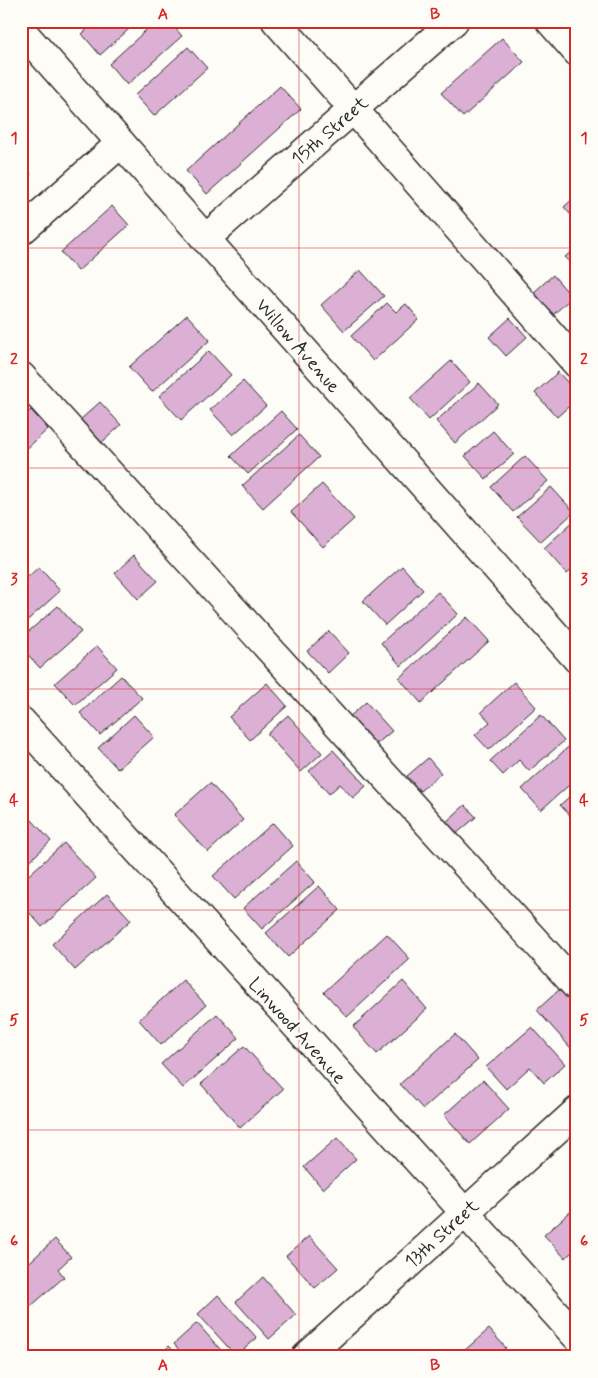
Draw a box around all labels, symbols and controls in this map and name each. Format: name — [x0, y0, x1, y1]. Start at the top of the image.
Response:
text: A — [158, 4, 168, 25]
text: B — [430, 4, 440, 25]
street label: 15th Street — [286, 91, 374, 171]
text: 1 — [10, 128, 18, 149]
text: 1 — [580, 128, 588, 149]
street label: Willow Avenue — [250, 293, 346, 399]
text: 2 — [10, 349, 18, 370]
text: 2 — [580, 349, 588, 370]
text: 3 — [10, 569, 18, 590]
text: 3 — [580, 569, 588, 590]
text: 4 — [9, 790, 19, 811]
text: 4 — [579, 790, 589, 811]
street label: Linwood Avenue — [242, 972, 351, 1090]
text: 5 — [9, 1010, 19, 1031]
text: 5 — [579, 1010, 589, 1031]
street label: 13th Street — [399, 1194, 485, 1274]
text: 6 — [10, 1231, 18, 1252]
text: 6 — [580, 1231, 588, 1252]
text: A — [158, 1355, 168, 1376]
text: B — [430, 1355, 440, 1376]

